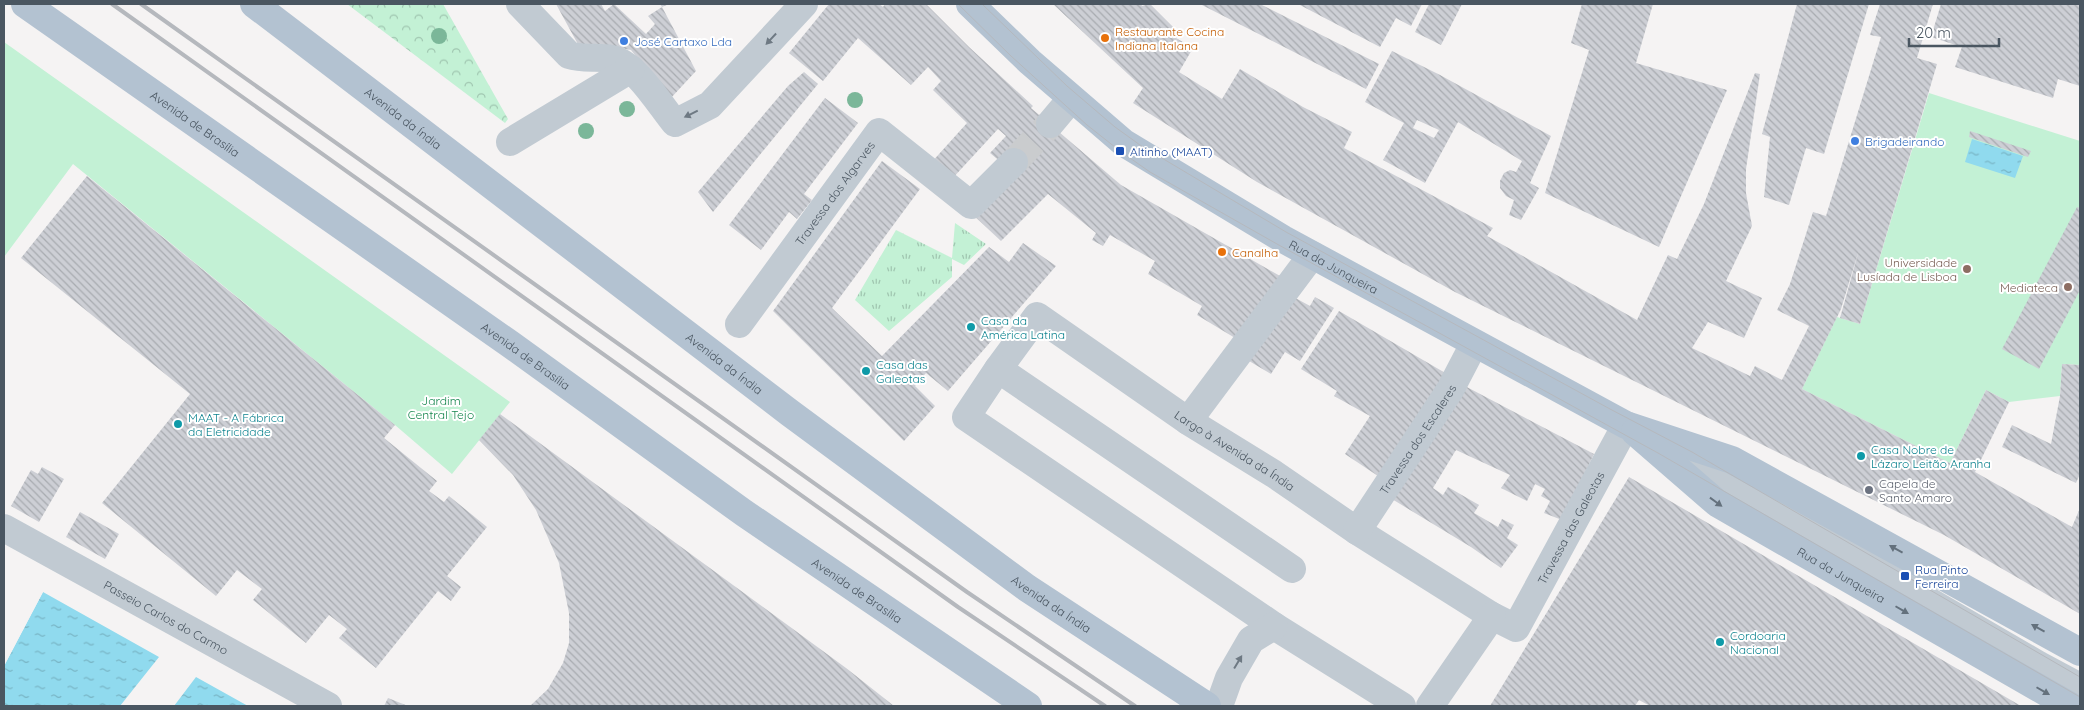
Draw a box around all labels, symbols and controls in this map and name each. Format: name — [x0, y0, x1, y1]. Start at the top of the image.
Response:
scale bar — [1909, 15, 1999, 47]
text: 20 m — [1916, 23, 1951, 42]
place label: Restaurante Cocina Indiana Italana — [1115, 24, 1224, 53]
marker: Restaurante Cocina Indiana Italana — [1099, 32, 1111, 44]
one-way arrow — [765, 33, 777, 45]
place label: José Cartaxo Lda — [634, 34, 732, 49]
marker: José Cartaxo Lda — [618, 35, 630, 47]
street label: Avenida da Índia — [362, 84, 445, 152]
street label: Avenida de Brasília — [148, 87, 243, 160]
one-way arrow — [684, 111, 698, 119]
place label: Brigadeirando — [1865, 134, 1945, 149]
marker: Brigadeirando — [1849, 135, 1861, 147]
street label: Travessa dos Algarves — [791, 138, 878, 248]
place label: Altinho (MAAT) — [1130, 144, 1212, 159]
marker: Altinho (MAAT) — [1114, 145, 1126, 157]
street label: Rua da Junqueira — [1287, 236, 1381, 297]
place label: Canalha — [1232, 245, 1278, 260]
marker: Canalha — [1216, 246, 1228, 258]
place label: Universidade Lusíada de Lisboa — [1857, 255, 1957, 284]
marker: Universidade Lusíada de Lisboa — [1961, 263, 1973, 275]
place label: Mediateca — [2000, 280, 2058, 295]
marker: Mediateca — [2062, 281, 2074, 293]
place label: Casa da América Latina — [981, 313, 1065, 342]
street label: Avenida de Brasília — [479, 319, 573, 393]
marker: Casa da América Latina — [965, 321, 977, 333]
street label: Avenida da Índia — [683, 329, 766, 397]
place label: Casa das Galeotas — [876, 357, 928, 386]
marker: Casa das Galeotas — [860, 365, 872, 377]
street label: Travessa dos Escaleres — [1376, 381, 1459, 497]
park label: Jardim Central Tejo — [408, 393, 474, 422]
street label: Largo à Avenida da Índia — [1172, 407, 1298, 494]
place label: MAAT - A Fábrica da Eletricidade — [188, 410, 284, 439]
marker: MAAT - A Fábrica da Eletricidade — [172, 418, 184, 430]
place label: Casa Nobre de Lázaro Leitão Aranha — [1871, 442, 1991, 471]
marker: Casa Nobre de Lázaro Leitão Aranha — [1855, 450, 1867, 462]
street label: Travessa das Galeotas — [1534, 468, 1607, 587]
place label: Capela de Santo Amaro — [1879, 476, 1952, 505]
marker: Capela de Santo Amaro — [1863, 484, 1875, 496]
one-way arrow — [1709, 497, 1723, 507]
street label: Rua da Junqueira — [1795, 543, 1888, 606]
one-way arrow — [1889, 545, 1902, 554]
street label: Avenida de Brasília — [809, 554, 905, 626]
place label: Rua Pinto Ferreira — [1915, 562, 1968, 591]
marker: Rua Pinto Ferreira — [1899, 570, 1911, 582]
street label: Avenida da Índia — [1009, 572, 1094, 636]
street label: Passeio Carlos do Carmo — [101, 577, 231, 657]
one-way arrow — [1895, 606, 1909, 614]
one-way arrow — [2031, 624, 2045, 632]
place label: Cordoaria Nacional — [1730, 628, 1786, 657]
marker: Cordoaria Nacional — [1714, 636, 1726, 648]
one-way arrow — [1234, 655, 1243, 668]
one-way arrow — [2035, 687, 2050, 695]

